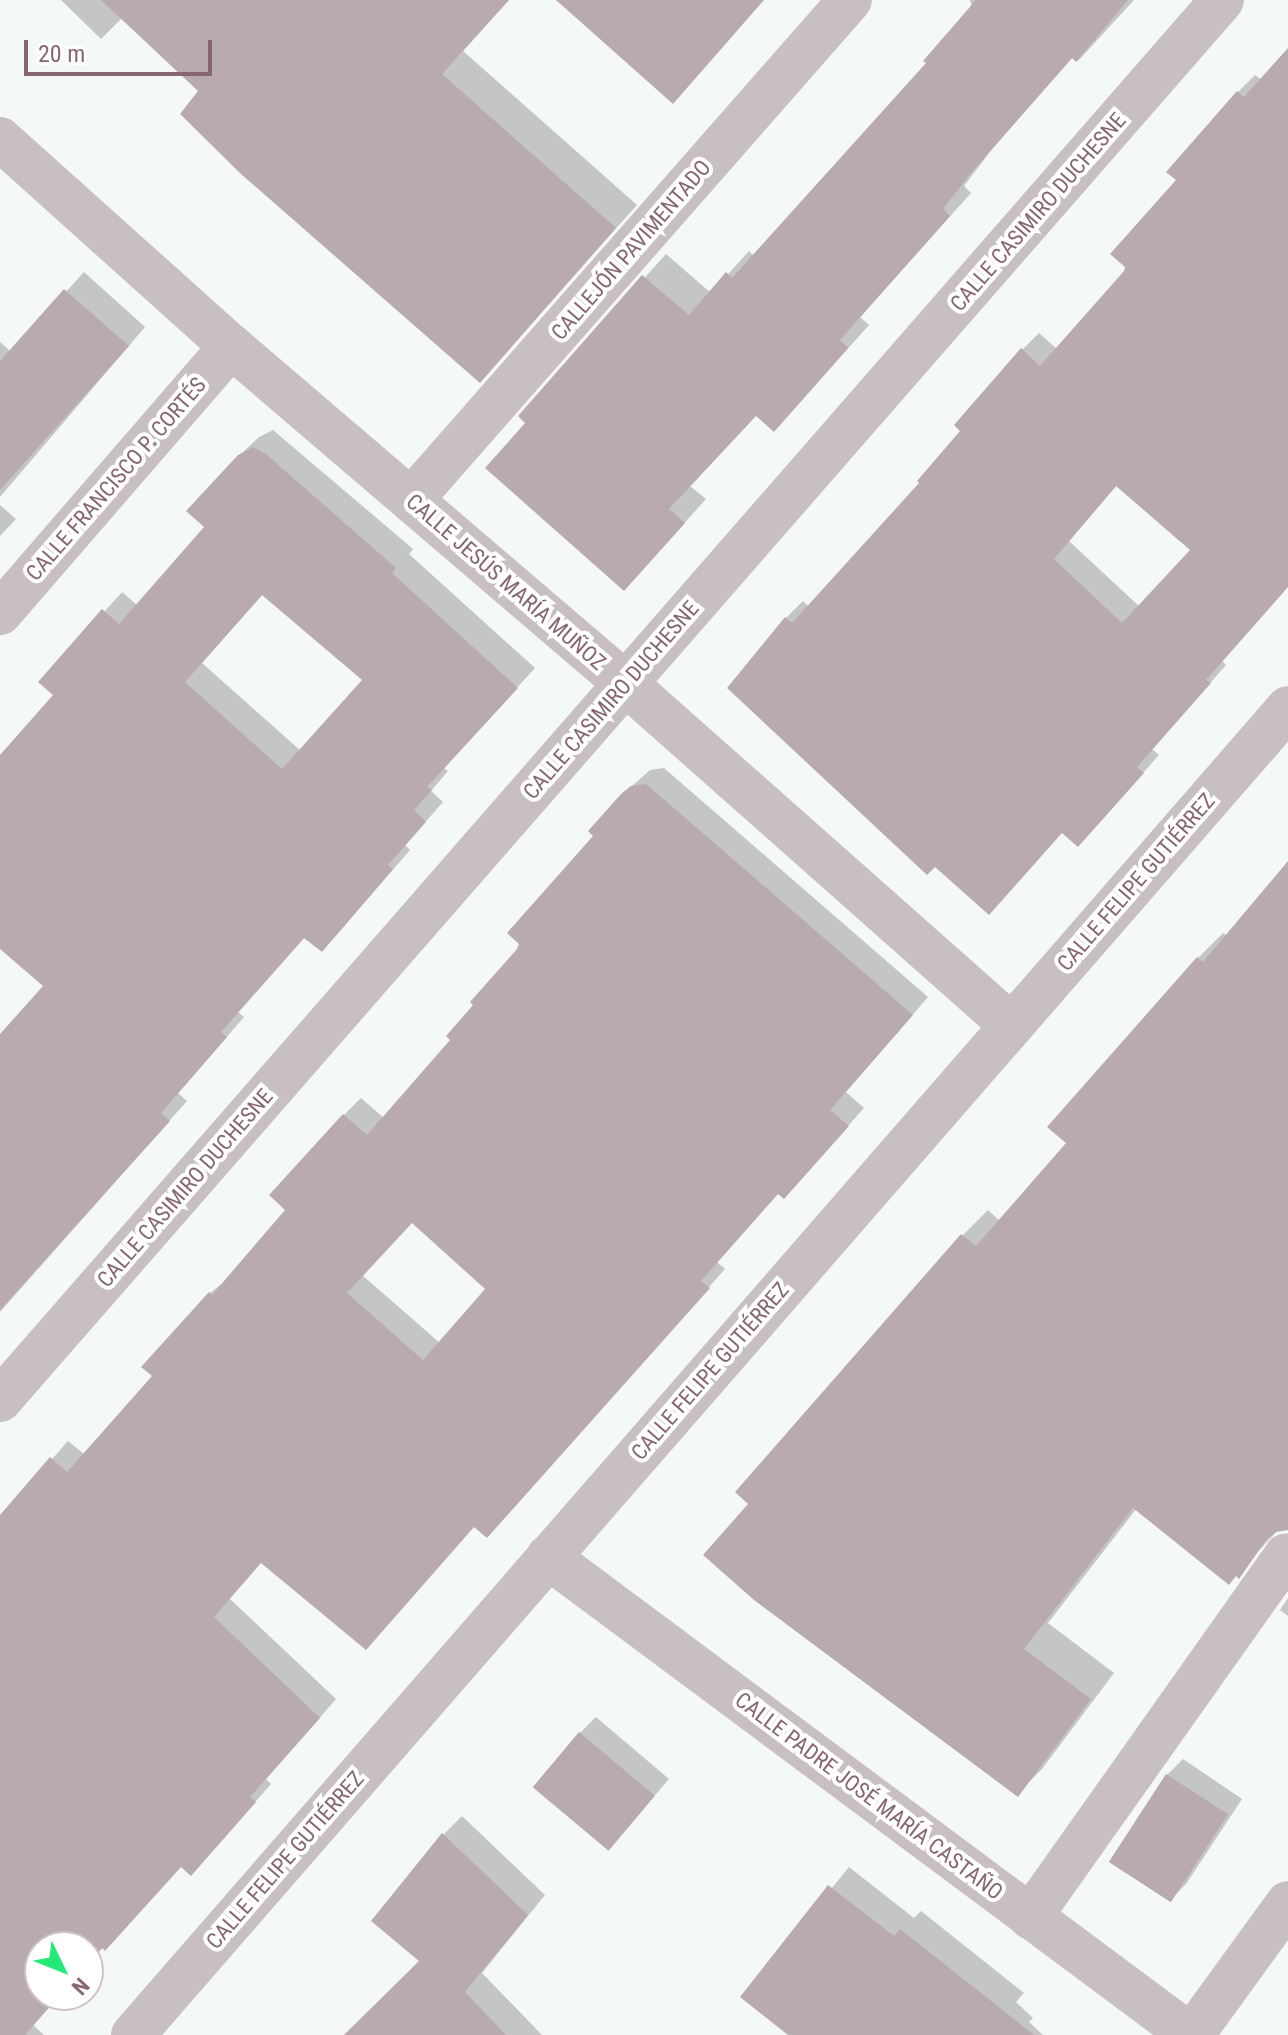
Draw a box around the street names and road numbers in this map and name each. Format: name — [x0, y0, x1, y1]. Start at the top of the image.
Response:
street label: CALLE CASIMIRO DUCHESNE — [945, 107, 1131, 317]
street label: CALLEJÓN PAVIMENTADO — [546, 155, 716, 345]
street label: CALLE FRANCISCO P. CORTÉS — [21, 372, 211, 586]
street label: CALLE JESÚS MARÍA MUÑOZ — [401, 488, 611, 676]
street label: CALLE CASIMIRO DUCHESNE — [518, 595, 704, 805]
street label: CALLE FELIPE GUTIÉRREZ — [1052, 788, 1220, 976]
street label: CALLE CASIMIRO DUCHESNE — [92, 1083, 278, 1293]
street label: CALLE FELIPE GUTIÉRREZ — [626, 1277, 794, 1465]
street label: CALLE PADRE JOSÉ MARÍA CASTAÑO — [730, 1687, 1008, 1905]
street label: CALLE FELIPE GUTIÉRREZ — [201, 1766, 369, 1954]

